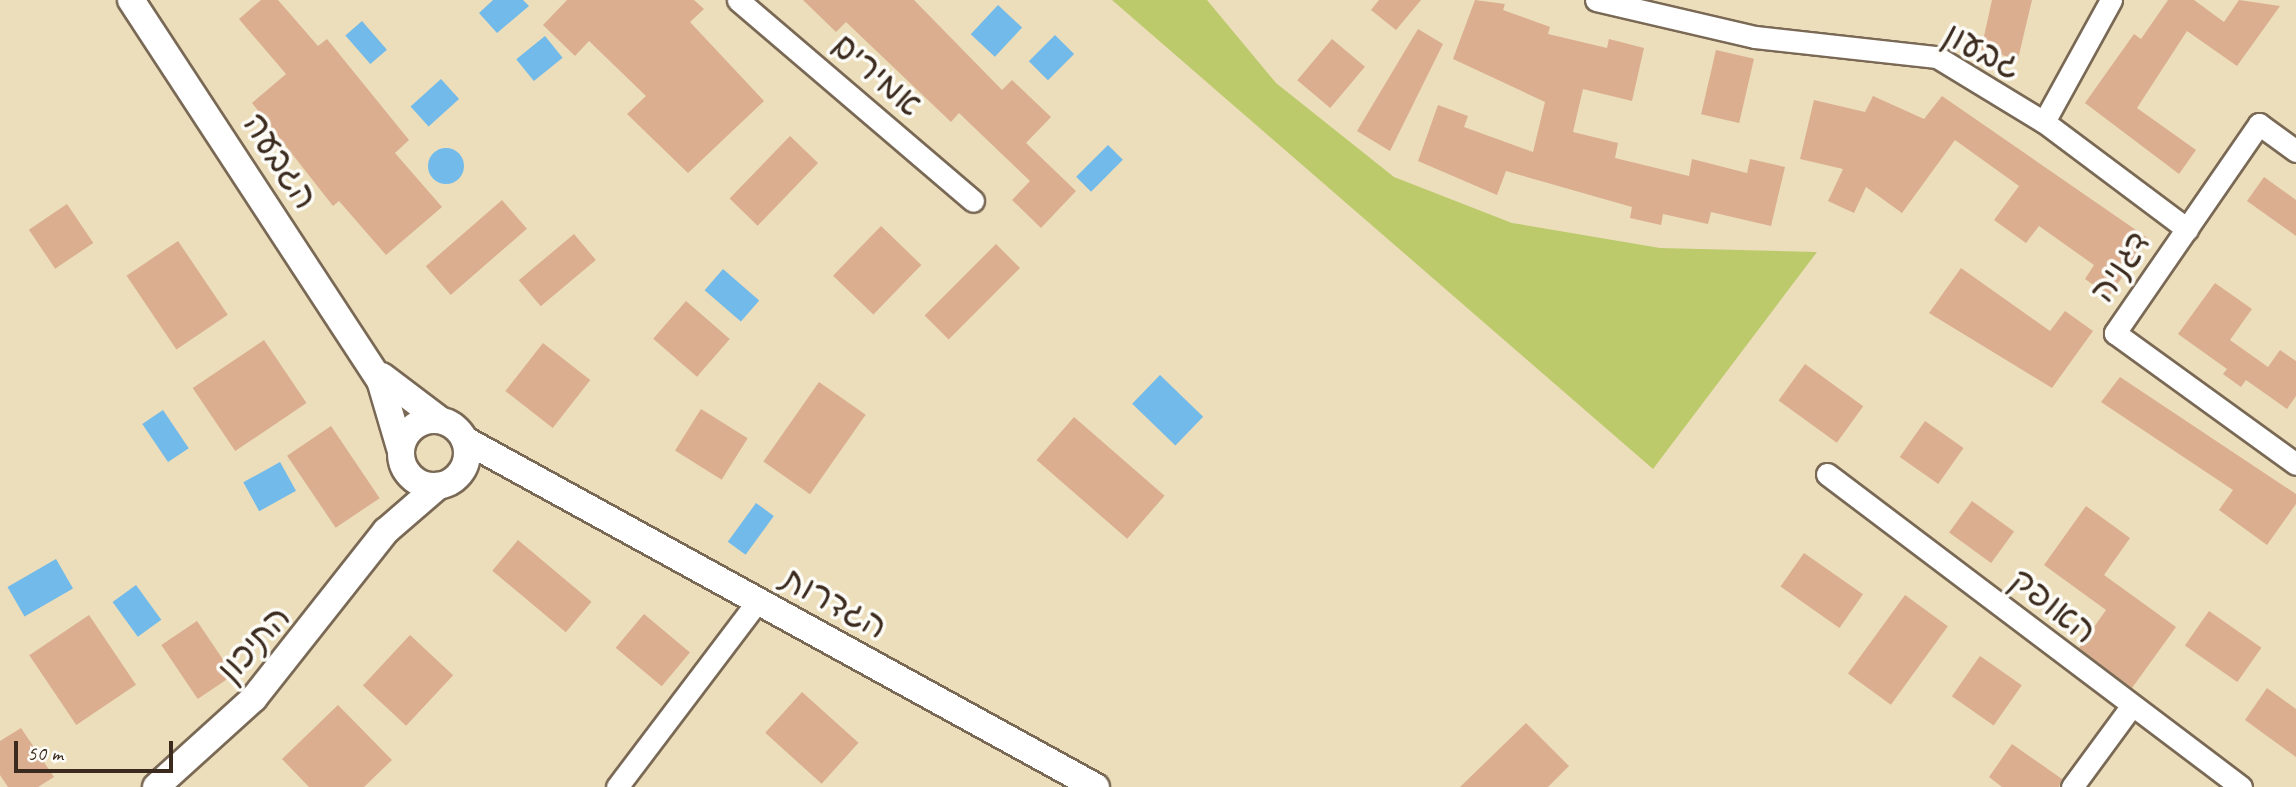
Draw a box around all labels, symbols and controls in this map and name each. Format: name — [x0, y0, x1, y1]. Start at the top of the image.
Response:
street label: גבעון — [1936, 14, 2028, 88]
street label: אמירים — [823, 24, 931, 126]
street label: הגבעה — [233, 105, 327, 217]
street label: דגניה — [2081, 223, 2159, 311]
street label: הגדרות — [774, 558, 894, 648]
street label: האופק — [2001, 559, 2105, 653]
street label: התיכון — [208, 597, 300, 691]
scale bar — [18, 728, 177, 772]
text: 50 m — [27, 740, 63, 766]

